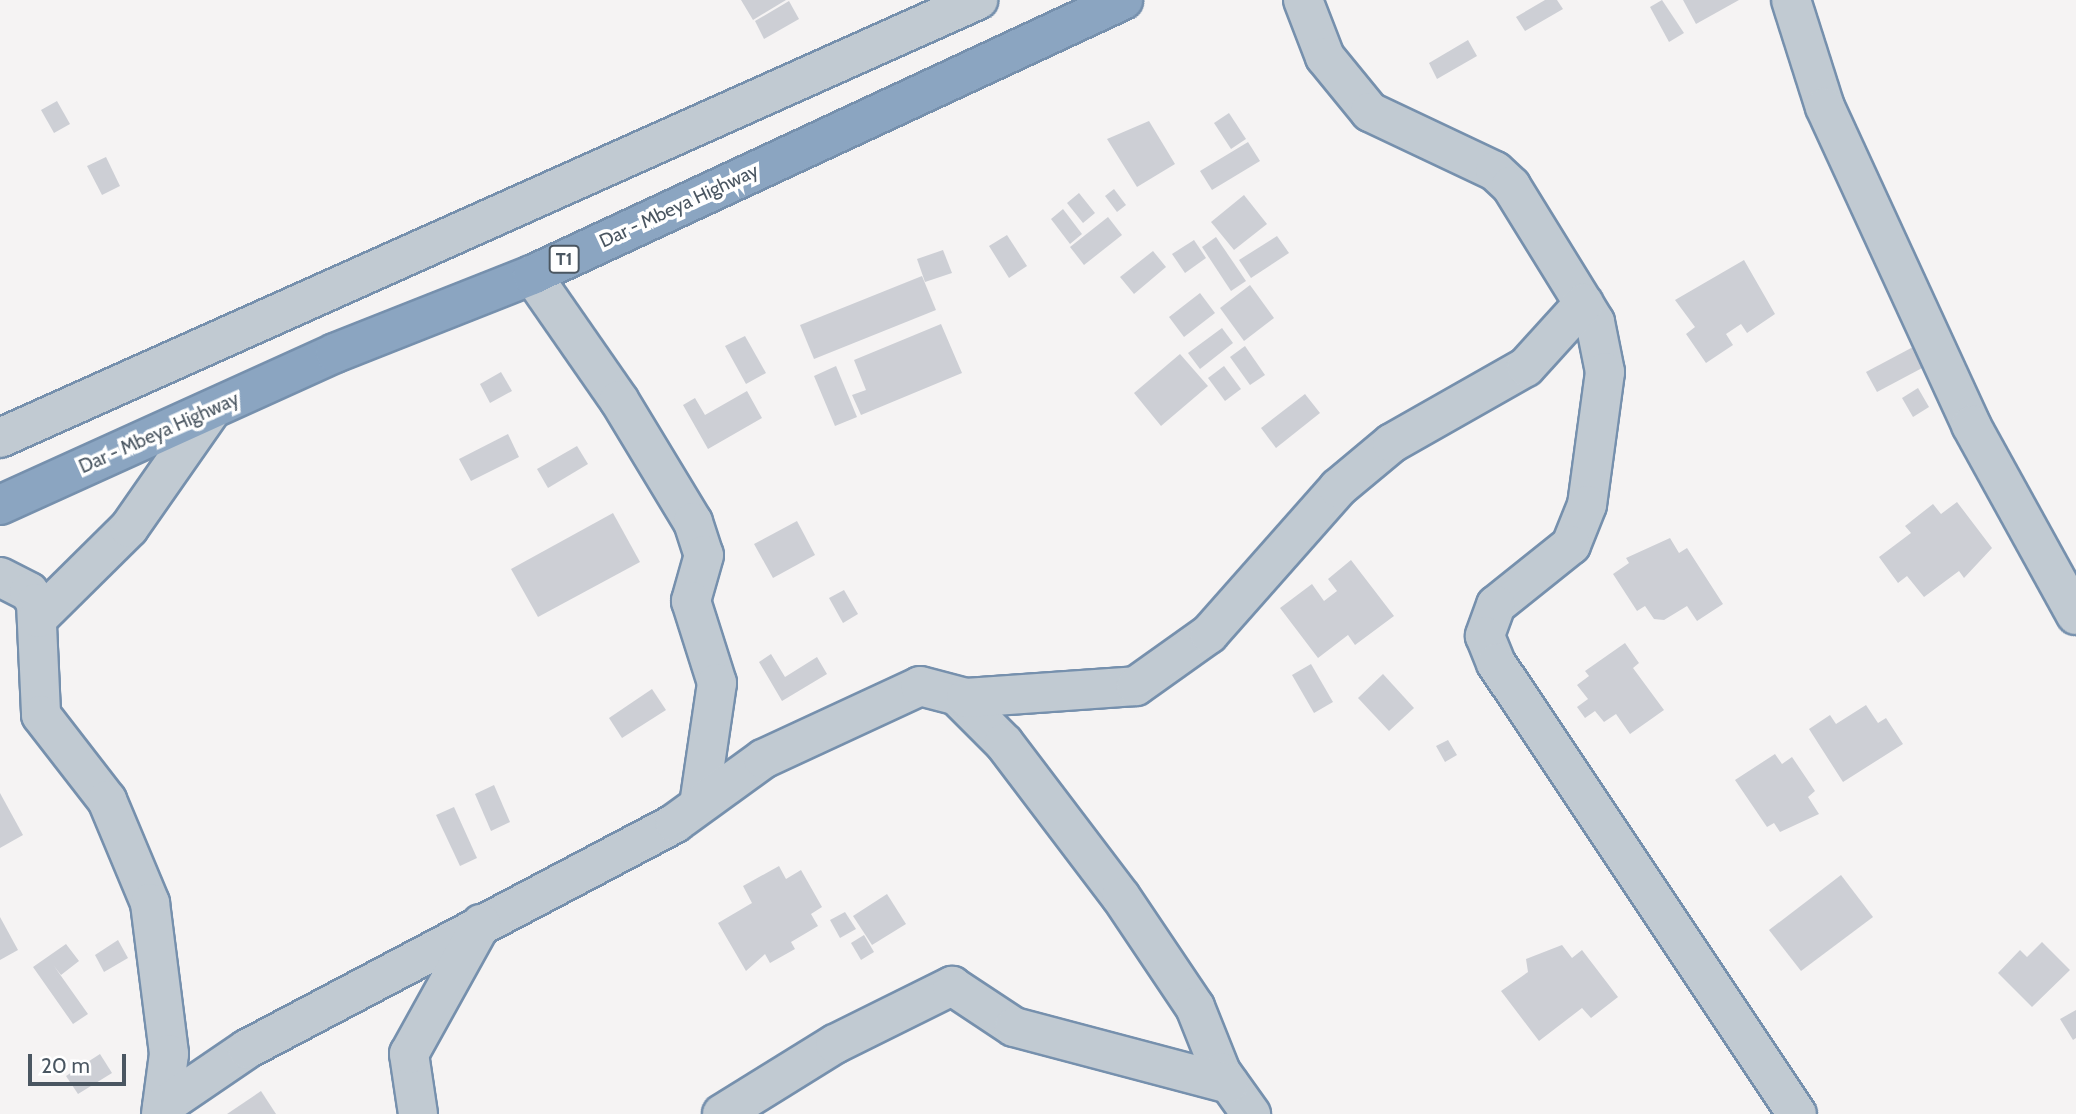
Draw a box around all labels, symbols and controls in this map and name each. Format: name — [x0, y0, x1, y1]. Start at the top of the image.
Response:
street label: Dar - Mbeya Highway — [596, 159, 762, 253]
road number: T1 — [548, 244, 580, 274]
street label: Dar - Mbeya Highway — [76, 387, 242, 479]
scale bar — [32, 1040, 130, 1084]
text: 20 m — [41, 1053, 90, 1078]

